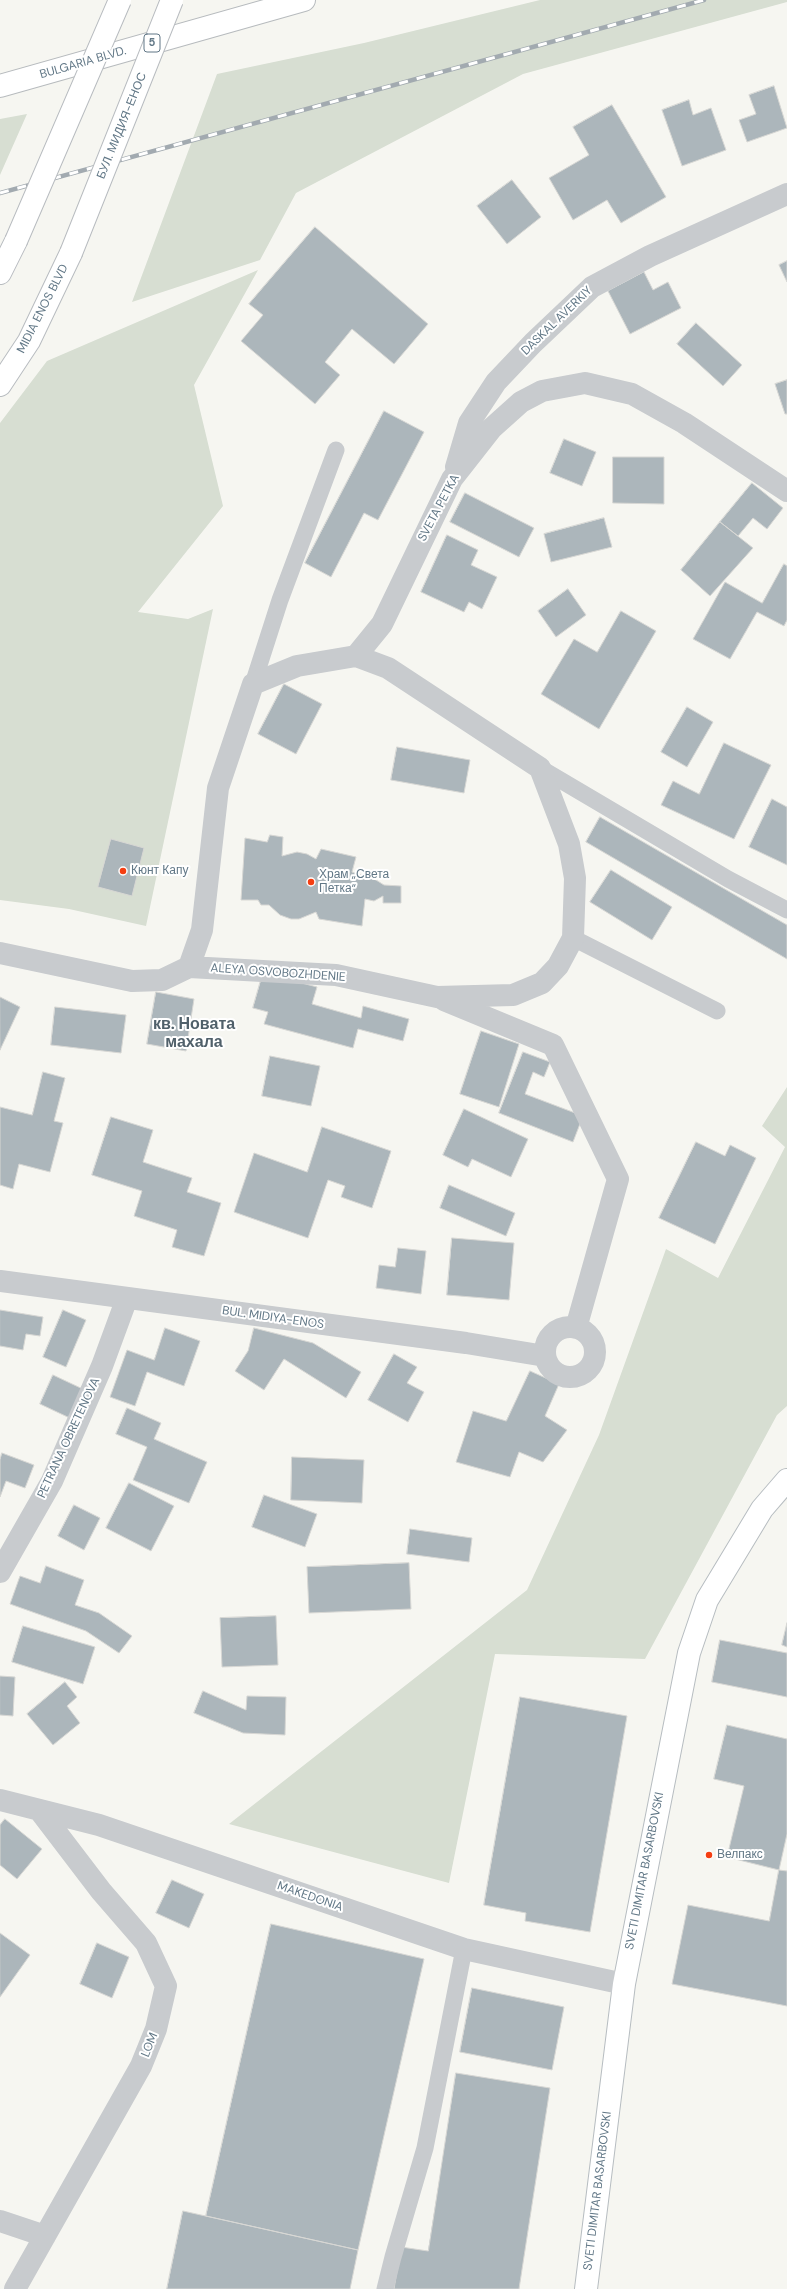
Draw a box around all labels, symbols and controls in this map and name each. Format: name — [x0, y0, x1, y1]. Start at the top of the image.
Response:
road number: 5 — [144, 34, 160, 52]
street label: BULGARIA BLVD. — [38, 44, 128, 82]
street label: БУЛ. МИДИЯ-ЕНОС — [94, 71, 150, 181]
street label: MIDIA ENOS BLVD — [14, 262, 72, 356]
street label: DASKAL AVERKIY — [519, 284, 595, 358]
street label: SVETA PETKA — [415, 472, 463, 544]
place label: Кюнт Капу — [131, 864, 188, 878]
marker: Кюнт Капу — [118, 866, 128, 876]
place label: Храм „Света Петка“ — [319, 868, 389, 896]
marker: Храм „Света Петка“ — [306, 877, 316, 887]
street label: ALEYA OSVOBOZHDENIE — [210, 961, 346, 985]
district label: кв. Новата махала — [153, 1015, 235, 1053]
street label: BUL. MIDIYA-ENOS — [221, 1304, 325, 1332]
street label: PETRANA OBRETENOVA — [35, 1376, 103, 1500]
street label: SVETI DIMITAR BASARBOVSKI — [623, 1791, 667, 1951]
place label: Велпакс — [717, 1848, 763, 1862]
marker: Велпакс — [704, 1850, 714, 1860]
street label: MAKEDONIA — [275, 1879, 345, 1915]
street label: LOM — [139, 2031, 161, 2059]
street label: SVETI DIMITAR BASARBOVSKI — [581, 2111, 615, 2271]

